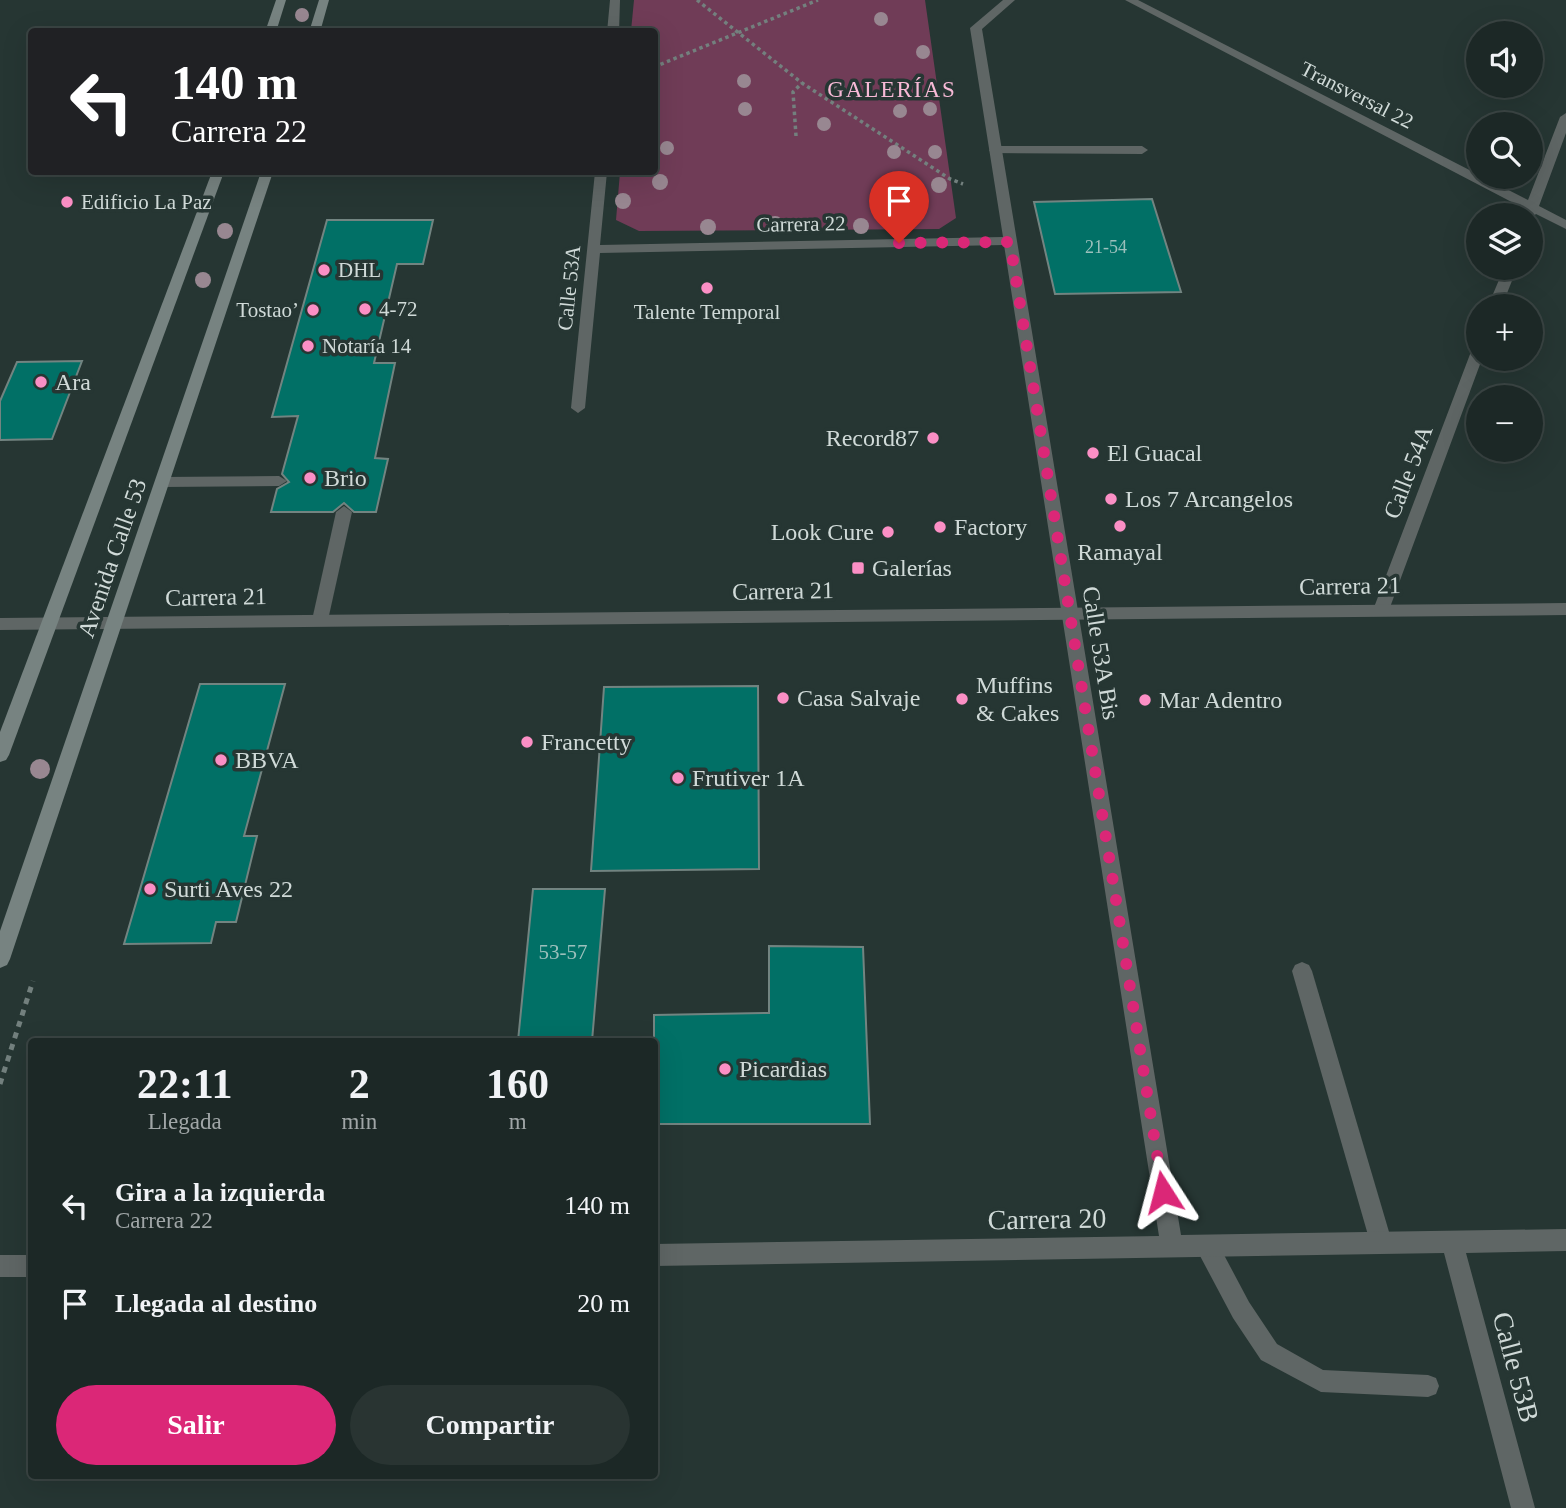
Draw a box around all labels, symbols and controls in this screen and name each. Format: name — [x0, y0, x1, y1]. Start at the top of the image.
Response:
map controls — [1466, 21, 1543, 462]
button: sound — [1466, 21, 1543, 98]
text: 140 m — [171, 55, 298, 110]
icon: left — [56, 56, 147, 147]
street label: Transversal 22 — [1297, 56, 1417, 134]
district label: GALERÍAS — [827, 77, 957, 102]
button: search — [1466, 112, 1543, 189]
text: Carrera 22 — [171, 113, 307, 149]
pin — [869, 171, 929, 243]
icon: arrive — [880, 182, 918, 220]
place label: Edificio La Paz — [81, 190, 212, 214]
marker: Edificio La Paz — [59, 194, 75, 210]
button: layers — [1466, 203, 1543, 280]
street label: Carrera 22 — [756, 211, 846, 237]
house number: 21-54 — [1085, 237, 1127, 257]
street label: Calle 53A — [553, 243, 586, 332]
place label: DHL — [338, 258, 381, 282]
marker: DHL — [316, 262, 332, 278]
marker: Talente Temporal — [699, 280, 715, 296]
button: + — [1466, 294, 1543, 371]
place label: 4-72 — [379, 297, 418, 321]
place label: Tostao’ — [236, 298, 299, 322]
place label: Talente Temporal — [634, 300, 780, 324]
marker: 4-72 — [357, 301, 373, 317]
marker: Tostao’ — [305, 302, 321, 318]
place label: Notaría 14 — [322, 334, 412, 358]
marker: Notaría 14 — [300, 338, 316, 354]
place label: Ara — [55, 369, 91, 395]
marker: Ara — [33, 374, 49, 390]
button: − — [1466, 385, 1543, 462]
street label: Calle 54A — [1378, 421, 1438, 522]
place label: Record87 — [826, 425, 919, 451]
marker: Record87 — [925, 430, 941, 446]
place label: El Guacal — [1107, 440, 1203, 466]
marker: El Guacal — [1085, 445, 1101, 461]
place label: Brio — [324, 465, 367, 491]
marker: Brio — [302, 470, 318, 486]
street label: Avenida Calle 53 — [73, 475, 151, 641]
place label: Los 7 Arcangelos — [1125, 486, 1293, 512]
marker: Los 7 Arcangelos — [1103, 491, 1119, 507]
place label: Factory — [954, 514, 1027, 540]
marker: Ramayal — [1112, 518, 1128, 534]
place label: Look Cure — [771, 519, 874, 545]
marker: Factory — [932, 519, 948, 535]
marker: Look Cure — [880, 524, 896, 540]
place label: Ramayal — [1077, 539, 1163, 565]
place label: Galerías — [872, 555, 952, 581]
marker: Galerías — [850, 560, 866, 576]
street label: Carrera 21 — [1299, 572, 1401, 600]
street label: Carrera 21 — [732, 577, 834, 605]
street label: Carrera 21 — [165, 583, 267, 611]
street label: Calle 53A Bis — [1078, 584, 1124, 722]
place label: Muffins & Cakes — [976, 672, 1059, 726]
place label: Casa Salvaje — [797, 685, 920, 711]
place label: Mar Adentro — [1159, 687, 1282, 713]
marker: Casa Salvaje — [775, 690, 791, 706]
marker: Muffins & Cakes — [954, 691, 970, 707]
marker: Mar Adentro — [1137, 692, 1153, 708]
place label: Francetty — [541, 729, 632, 755]
marker: Francetty — [519, 734, 535, 750]
place label: BBVA — [235, 747, 299, 773]
marker: BBVA — [213, 752, 229, 768]
place label: Frutiver 1A — [692, 765, 805, 791]
marker: Frutiver 1A — [670, 770, 686, 786]
place label: Surti Aves 22 — [164, 876, 293, 902]
marker: Surti Aves 22 — [142, 881, 158, 897]
house number: 53-57 — [539, 940, 588, 964]
place label: Picardias — [739, 1056, 827, 1082]
text: 22:11 — [137, 1061, 233, 1107]
text: 2 — [349, 1061, 370, 1107]
text: 160 — [486, 1061, 549, 1107]
marker: Picardias — [717, 1061, 733, 1077]
text: Llegada — [148, 1109, 222, 1134]
text: min — [341, 1109, 377, 1134]
text: m — [509, 1109, 527, 1134]
position arrow — [1126, 1155, 1200, 1229]
text: Gira a la izquierda — [115, 1178, 325, 1207]
icon: left — [56, 1187, 94, 1225]
text: 140 m — [564, 1191, 630, 1220]
street label: Carrera 20 — [987, 1202, 1107, 1236]
text: Carrera 22 — [115, 1208, 213, 1233]
icon: arrive — [56, 1285, 94, 1323]
text: Llegada al destino — [115, 1289, 317, 1318]
text: 20 m — [577, 1289, 630, 1318]
street label: Calle 53B — [1486, 1309, 1546, 1425]
button: Salir — [56, 1385, 336, 1465]
button: Compartir — [350, 1385, 630, 1465]

